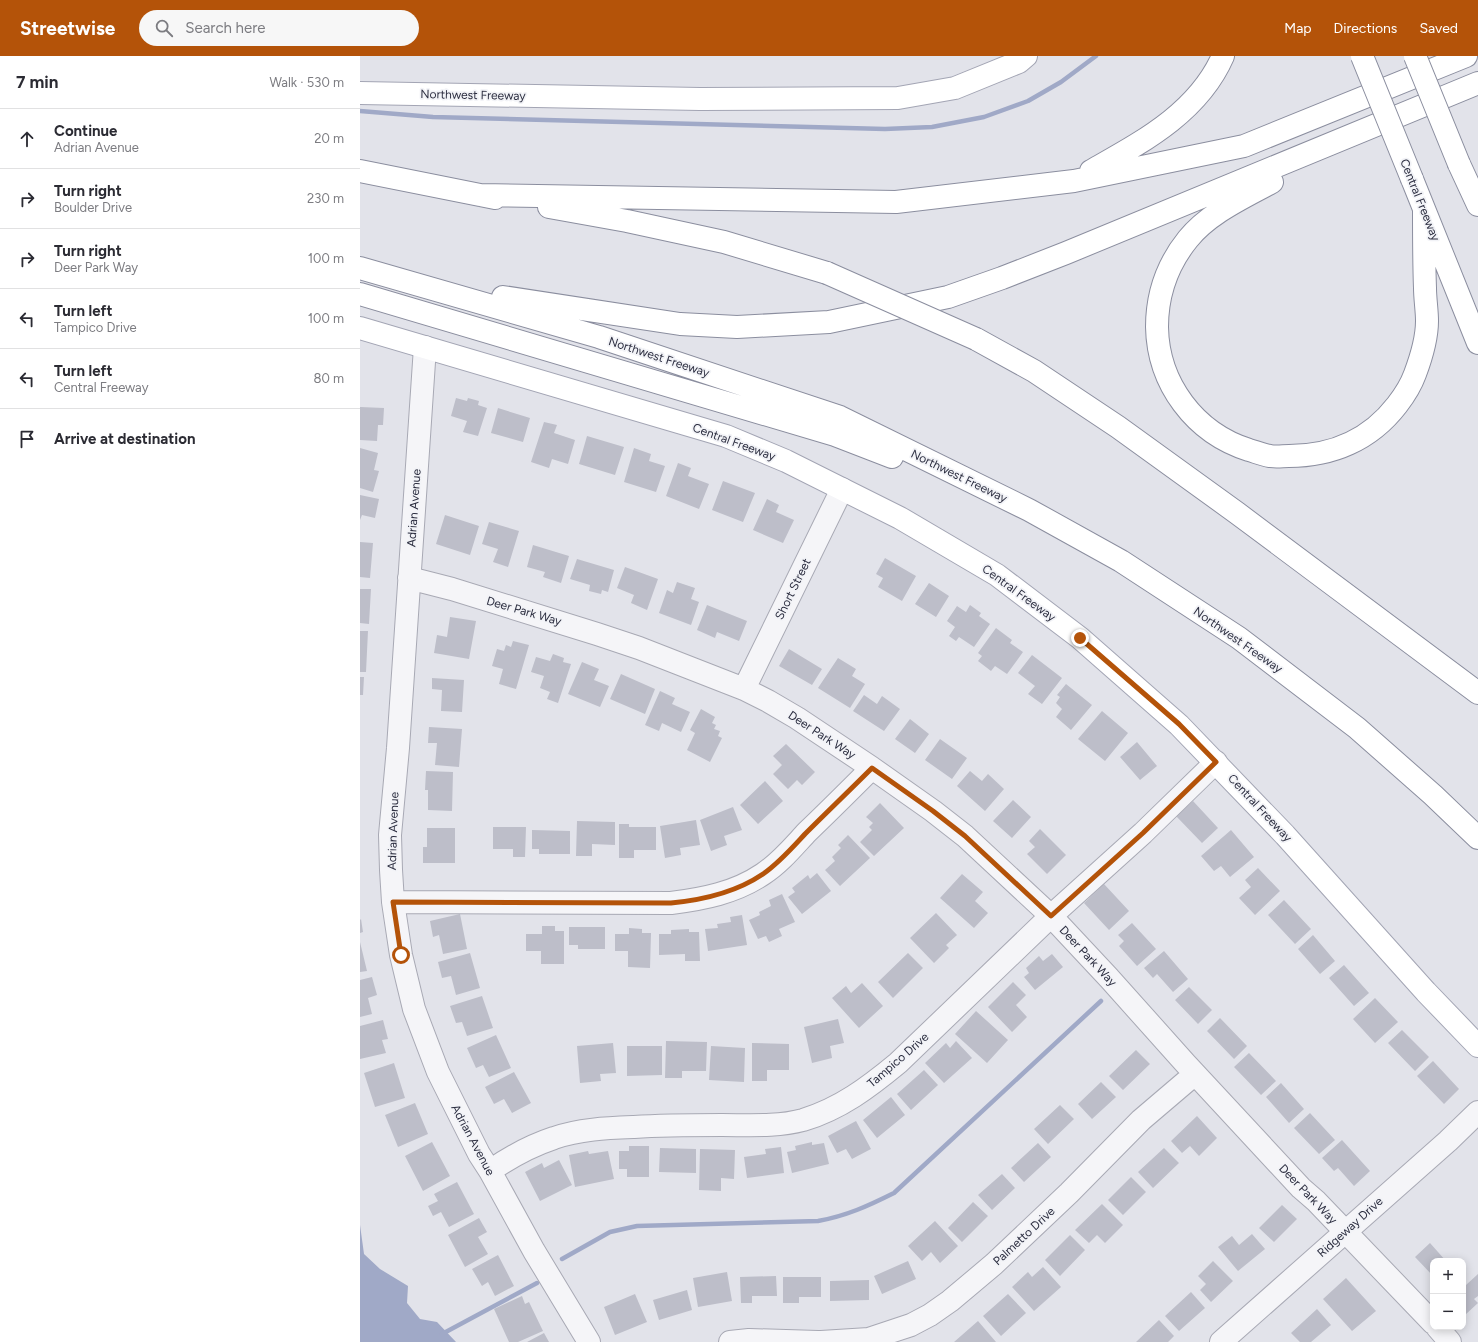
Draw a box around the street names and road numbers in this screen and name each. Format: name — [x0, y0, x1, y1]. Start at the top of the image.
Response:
street label: Northwest Freeway — [420, 87, 526, 103]
street label: Central Freeway — [1397, 157, 1443, 244]
street label: Northwest Freeway — [607, 334, 712, 380]
street label: Central Freeway — [691, 421, 778, 464]
street label: Northwest Freeway — [909, 447, 1010, 506]
street label: Adrian Avenue — [404, 468, 424, 548]
street label: Short Street — [772, 556, 814, 622]
street label: Central Freeway — [980, 562, 1059, 625]
street label: Deer Park Way — [485, 594, 564, 629]
street label: Northwest Freeway — [1191, 604, 1286, 676]
street label: Deer Park Way — [786, 708, 859, 762]
street label: Central Freeway — [1225, 771, 1295, 845]
street label: Adrian Avenue — [385, 791, 401, 870]
street label: Deer Park Way — [1056, 923, 1120, 990]
street label: Tampico Drive — [865, 1029, 932, 1090]
street label: Adrian Avenue — [448, 1102, 498, 1178]
street label: Deer Park Way — [1276, 1161, 1340, 1227]
street label: Ridgeway Drive — [1314, 1194, 1386, 1260]
street label: Palmetto Drive — [990, 1204, 1058, 1268]

